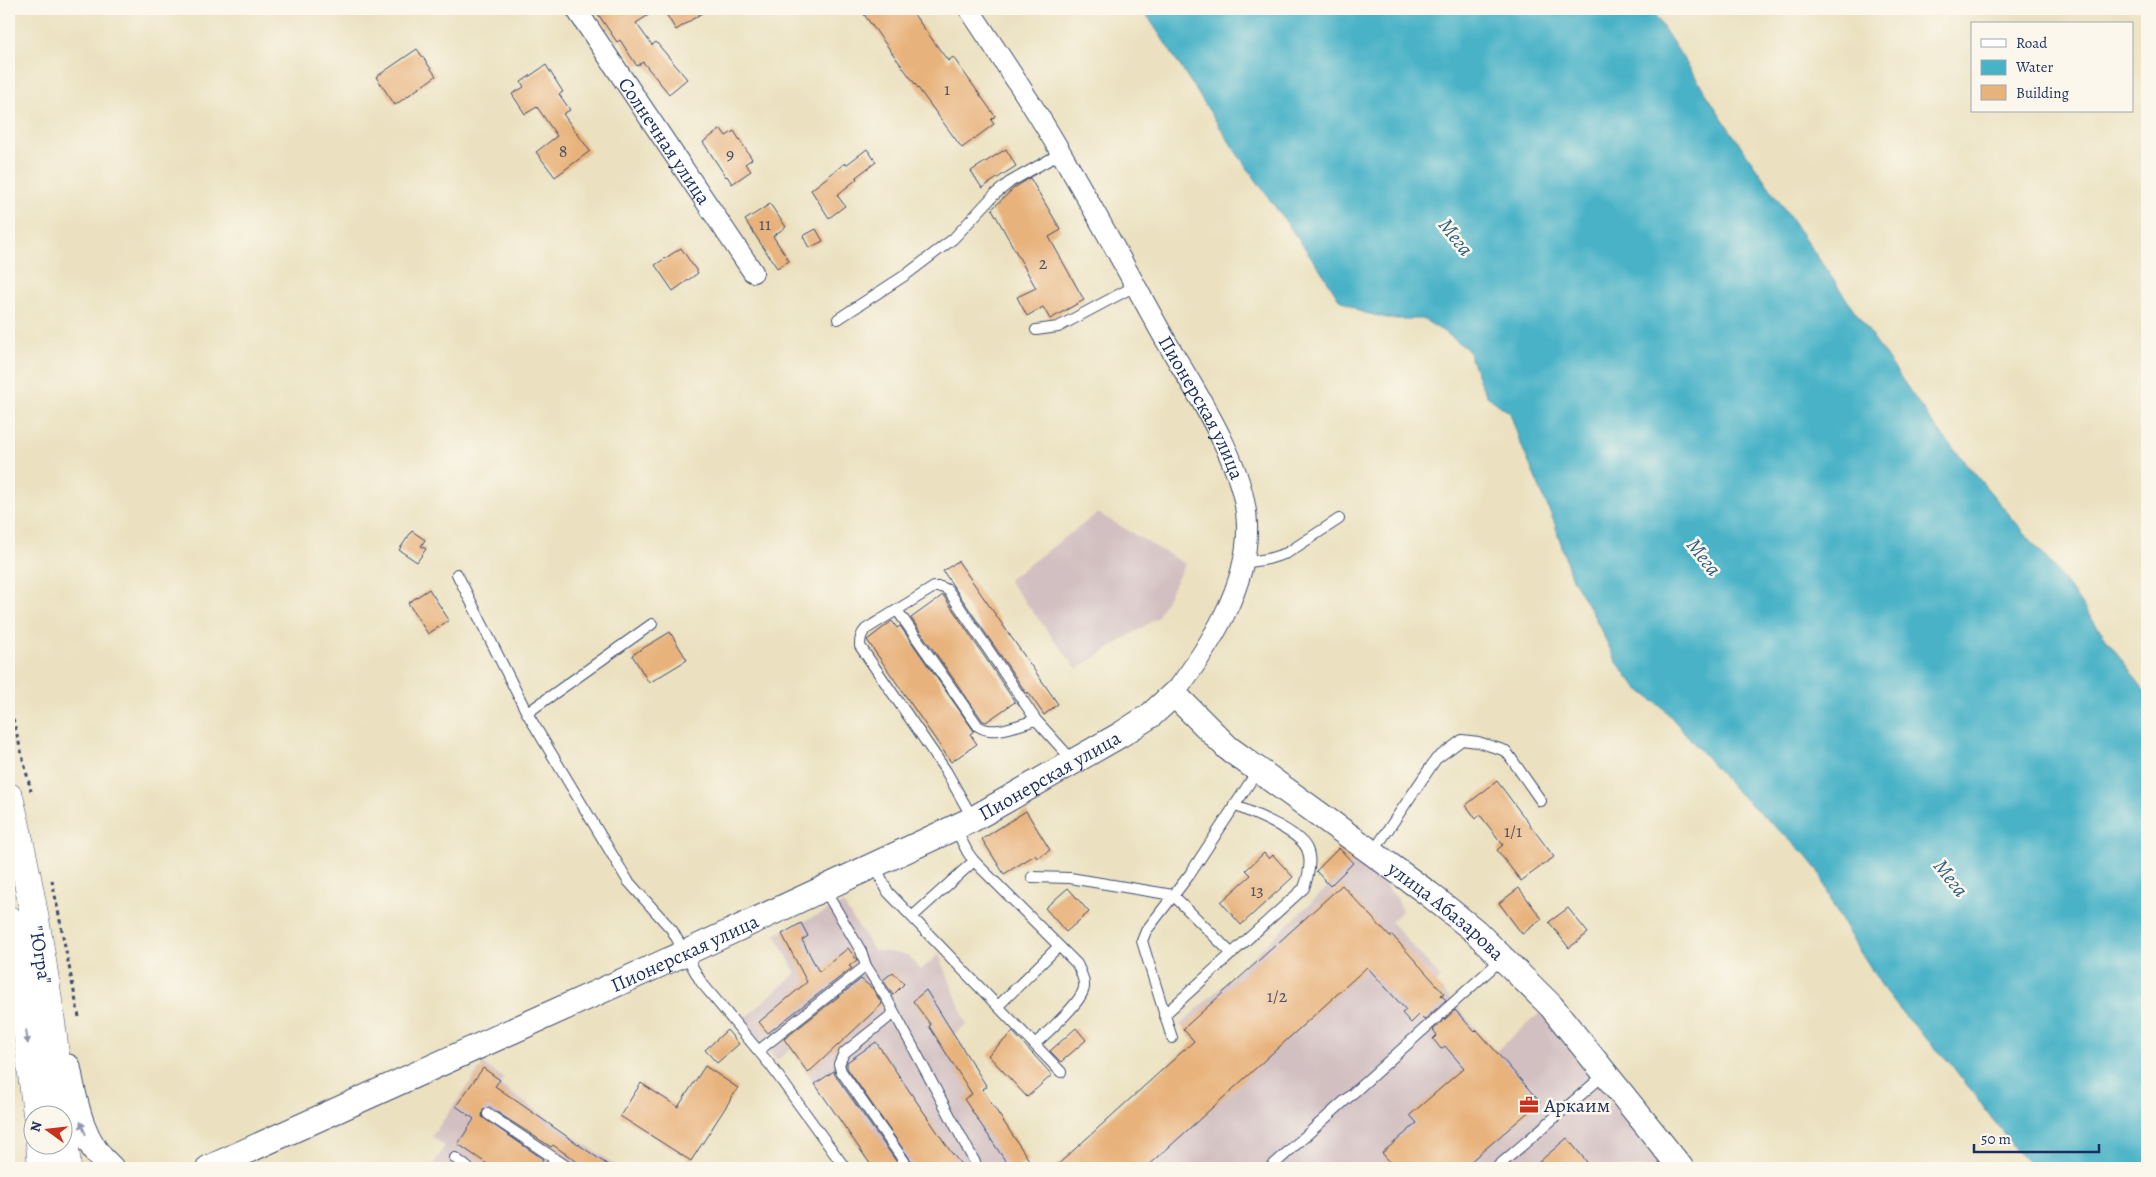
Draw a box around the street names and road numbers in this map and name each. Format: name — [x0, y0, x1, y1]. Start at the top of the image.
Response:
street label: Солнечная улица — [612, 72, 718, 211]
street label: Пионерская улица — [1152, 330, 1251, 484]
street label: Пионерская улица — [973, 724, 1126, 827]
street label: улица Абазарова — [1382, 854, 1511, 967]
street label: Пионерская улица — [606, 907, 764, 998]
street label: "Югра" — [23, 924, 59, 986]

